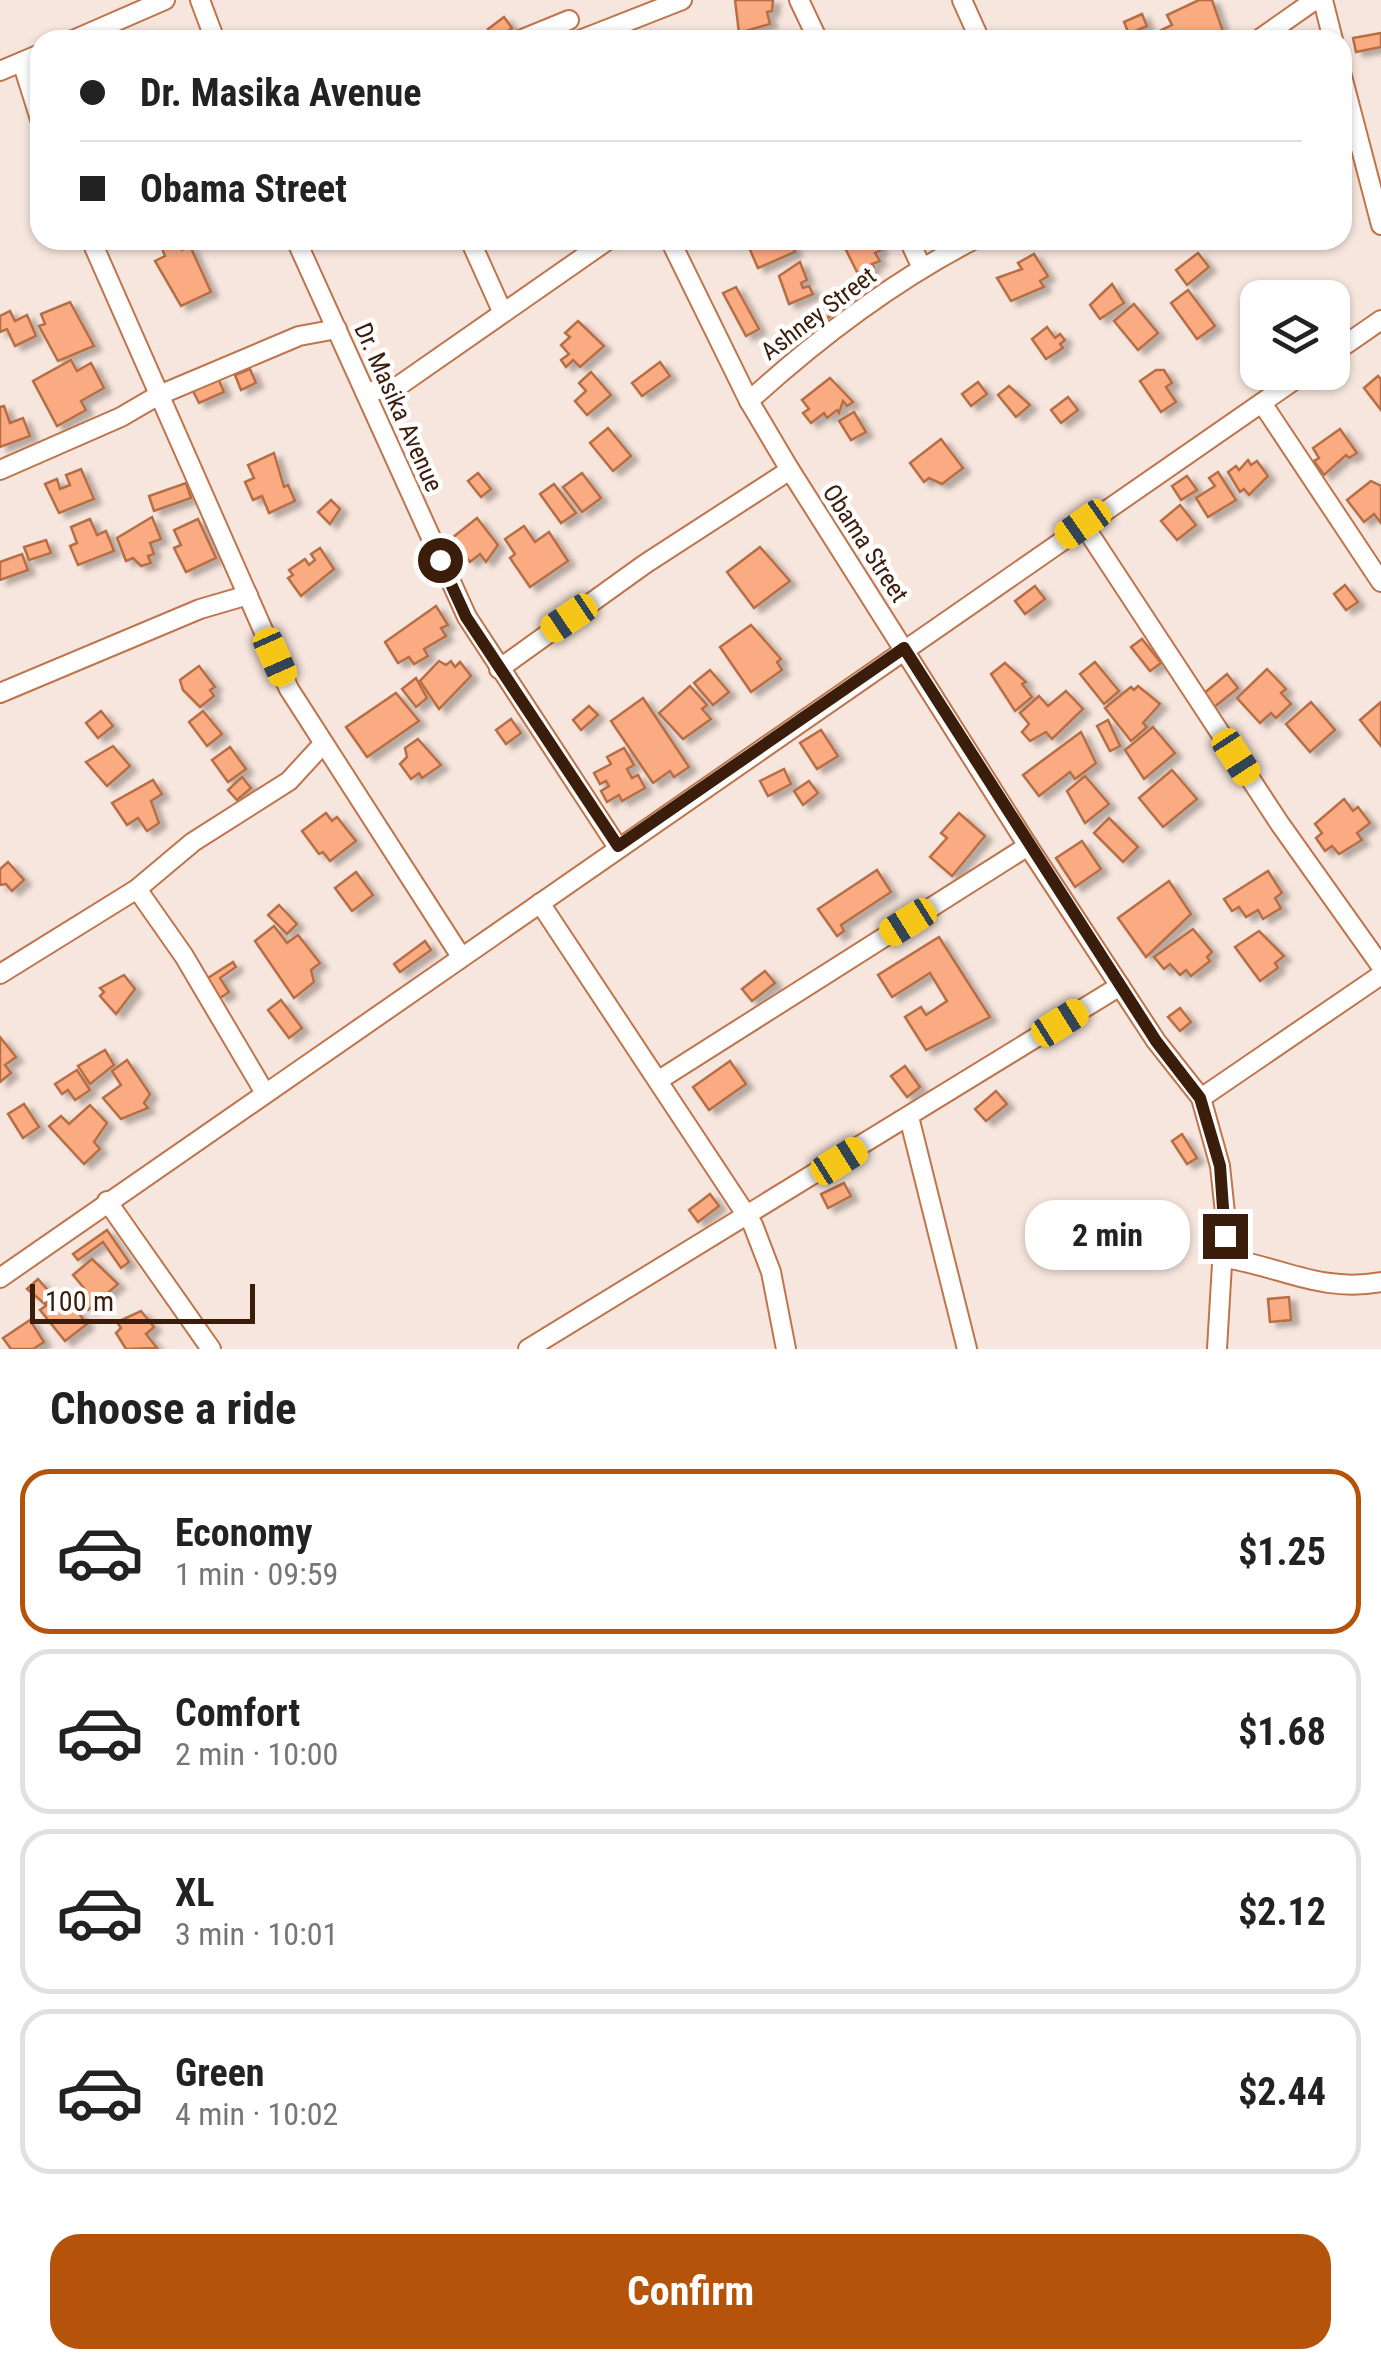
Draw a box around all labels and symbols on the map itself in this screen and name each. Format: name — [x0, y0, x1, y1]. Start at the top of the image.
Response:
street label: Ashney Street — [755, 261, 881, 366]
street label: Dr. Masika Avenue — [348, 318, 449, 496]
street label: Obama Street — [817, 479, 914, 608]
car — [1050, 495, 1116, 553]
route start — [418, 538, 463, 583]
car — [536, 589, 602, 647]
car — [249, 623, 301, 691]
car — [1207, 724, 1265, 790]
car — [875, 893, 941, 951]
car — [1027, 994, 1093, 1052]
car — [806, 1132, 872, 1190]
callout: 2 min — [1025, 1201, 1190, 1271]
route end — [1203, 1214, 1248, 1259]
scale bar — [30, 1279, 255, 1324]

